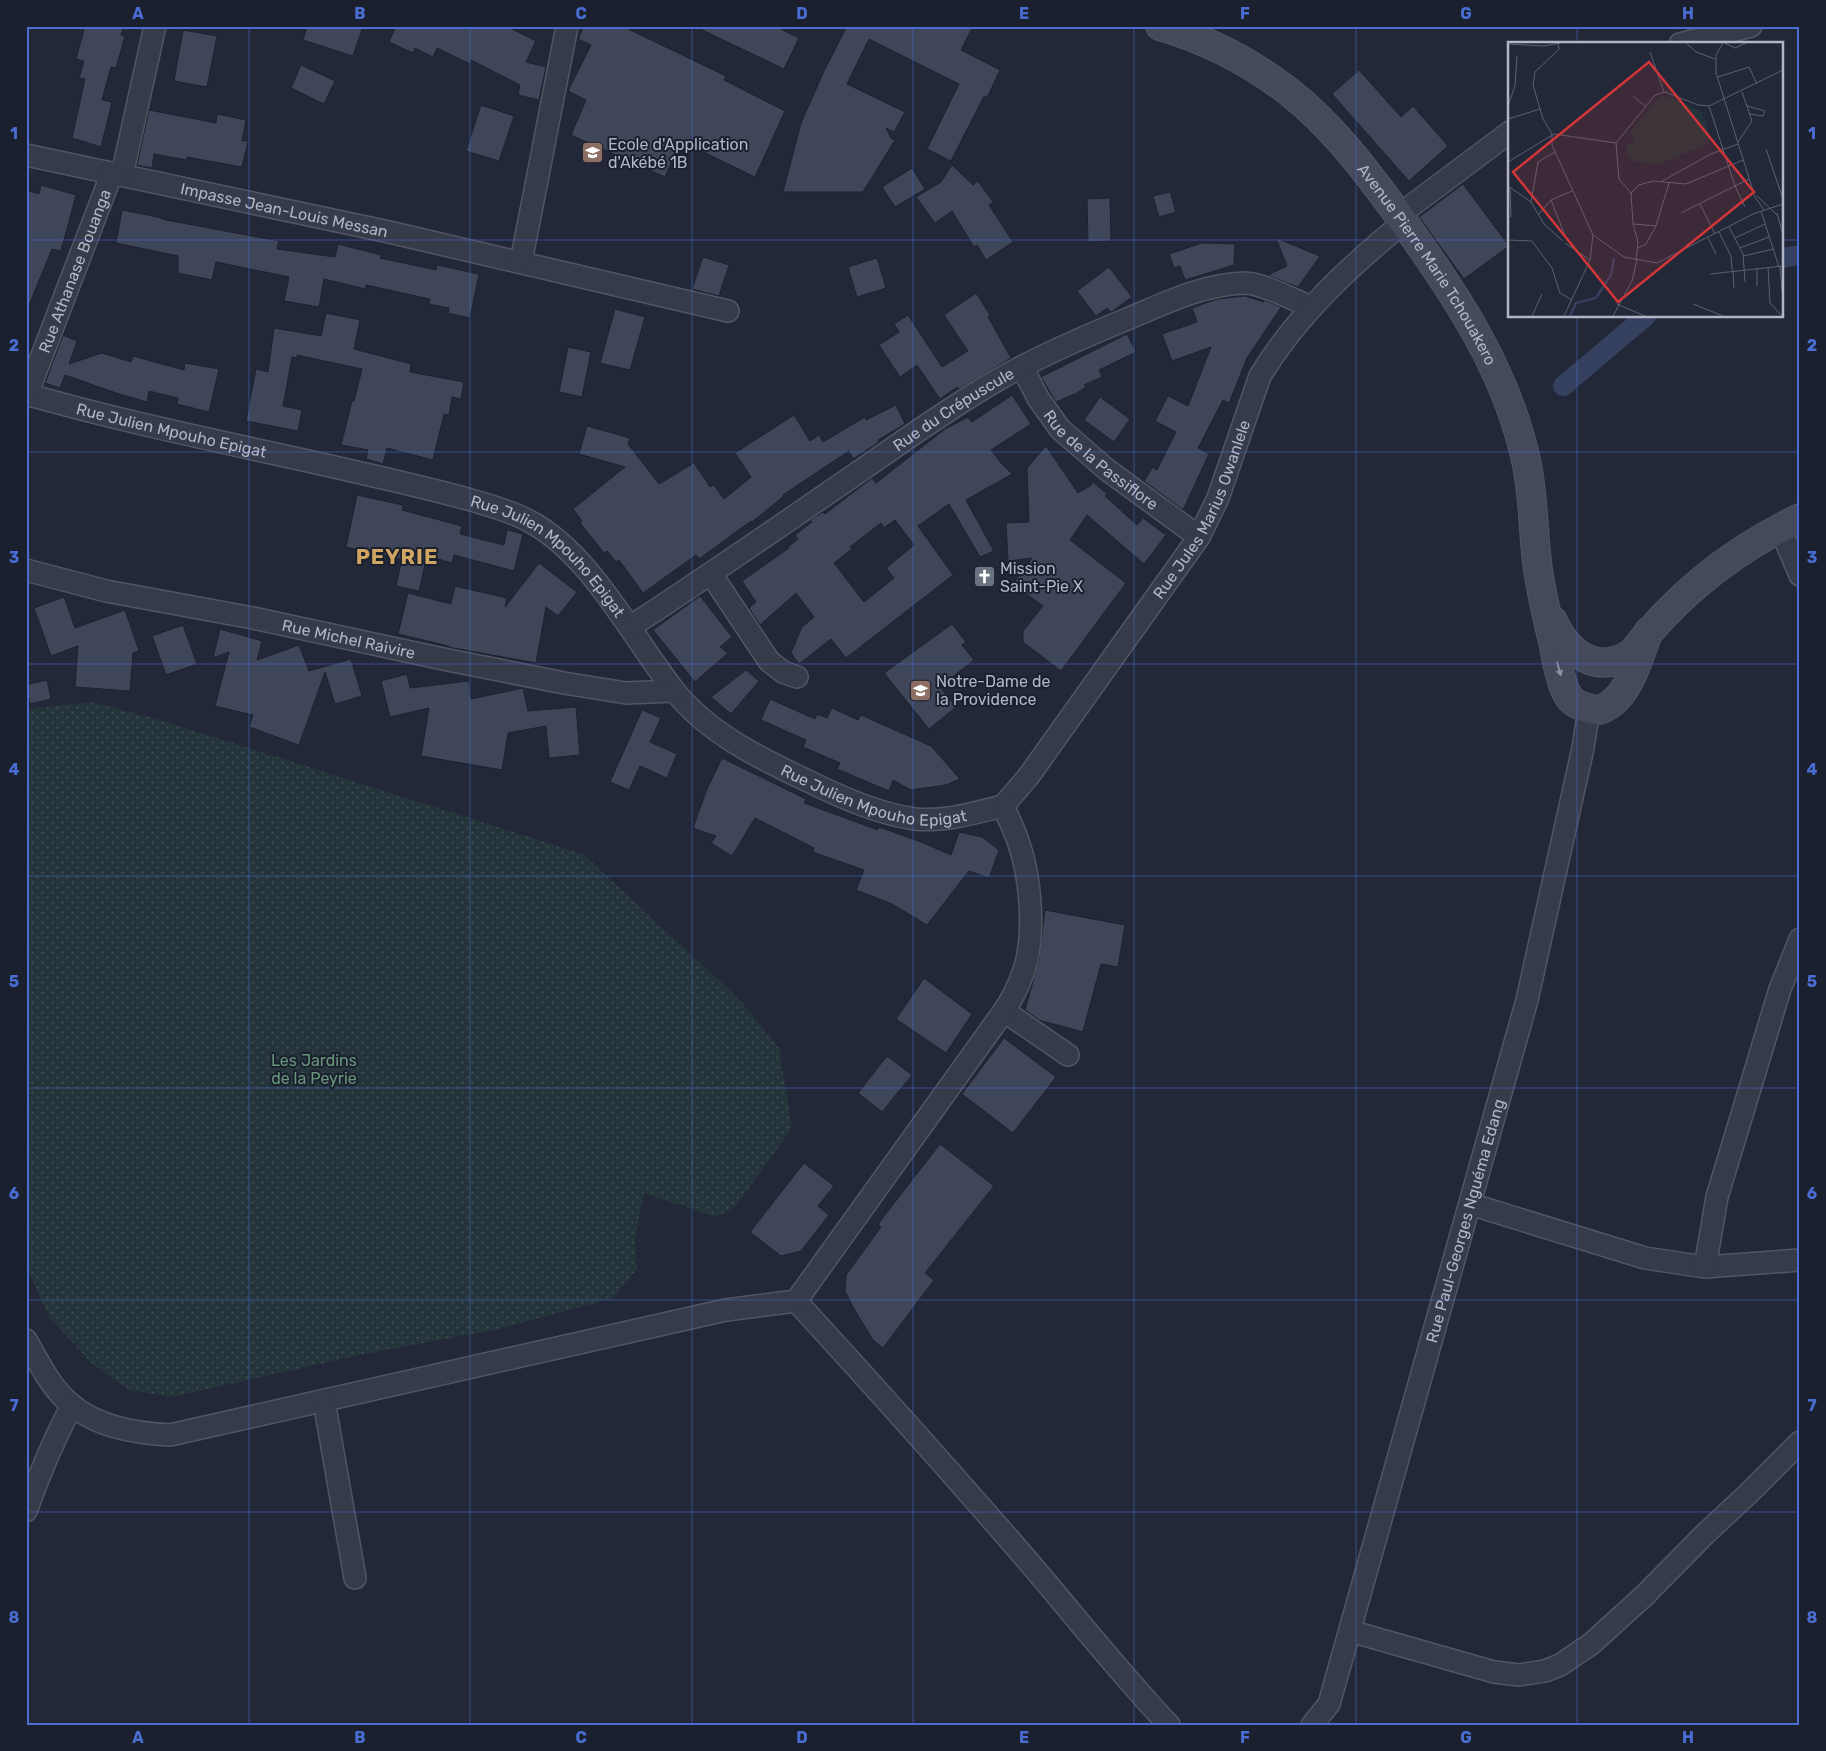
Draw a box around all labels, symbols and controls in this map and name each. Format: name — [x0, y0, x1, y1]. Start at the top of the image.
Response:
text: A — [132, 4, 144, 23]
text: B — [354, 4, 366, 23]
text: C — [575, 4, 587, 23]
text: D — [796, 4, 808, 23]
text: E — [1019, 4, 1029, 23]
text: F — [1240, 4, 1250, 23]
text: G — [1460, 4, 1472, 23]
text: H — [1682, 4, 1694, 23]
inset map — [1508, 42, 1784, 318]
text: 1 — [10, 124, 18, 143]
text: 1 — [1808, 124, 1816, 143]
place label: Ecole d'Application d'Akébé 1B — [608, 135, 748, 172]
school or university icon: Ecole d'Application d'Akébé 1B — [580, 141, 604, 165]
street label: Avenue Pierre Marie Tchouakero — [1353, 160, 1500, 368]
street label: Impasse Jean-Louis Messan — [179, 179, 390, 242]
street label: Rue Athanase Bouanga — [35, 187, 115, 356]
text: 2 — [9, 336, 19, 355]
text: 2 — [1807, 336, 1817, 355]
street label: Rue du Crépuscule — [889, 364, 1017, 455]
street label: Rue Julien Mpouho Epigat — [74, 399, 268, 462]
street label: Rue de la Passiflore — [1039, 406, 1162, 514]
street label: Rue Jules Marius Owanlele — [1149, 418, 1254, 603]
street label: Rue Julien Mpouho Epigat — [468, 491, 629, 621]
district label: PEYRIE — [356, 544, 438, 569]
text: 3 — [9, 548, 19, 567]
text: 3 — [1807, 548, 1817, 567]
place label: Mission Saint-Pie X — [1000, 559, 1083, 596]
church icon: Mission Saint-Pie X — [972, 565, 996, 589]
street label: Rue Michel Raivire — [280, 616, 417, 663]
one-way arrow — [1556, 661, 1564, 676]
place label: Notre-Dame de la Providence — [936, 672, 1050, 709]
school or university icon: Notre-Dame de la Providence — [908, 678, 932, 702]
text: 4 — [9, 760, 20, 779]
text: 4 — [1807, 760, 1818, 779]
street label: Rue Julien Mpouho Epigat — [778, 761, 969, 830]
text: 5 — [9, 972, 19, 991]
text: 5 — [1807, 972, 1817, 991]
park label: Les Jardins de la Peyrie — [271, 1051, 357, 1088]
street label: Rue Paul-Georges Nguéma Edang — [1422, 1097, 1509, 1345]
text: 6 — [9, 1184, 19, 1203]
text: 6 — [1807, 1184, 1817, 1203]
text: 7 — [9, 1396, 19, 1415]
text: 7 — [1807, 1396, 1817, 1415]
text: 8 — [9, 1608, 20, 1627]
text: 8 — [1807, 1608, 1818, 1627]
text: A — [132, 1728, 144, 1747]
text: B — [354, 1728, 366, 1747]
text: C — [575, 1728, 587, 1747]
text: D — [796, 1728, 808, 1747]
text: E — [1019, 1728, 1029, 1747]
text: F — [1240, 1728, 1250, 1747]
text: G — [1460, 1728, 1472, 1747]
text: H — [1682, 1728, 1694, 1747]

